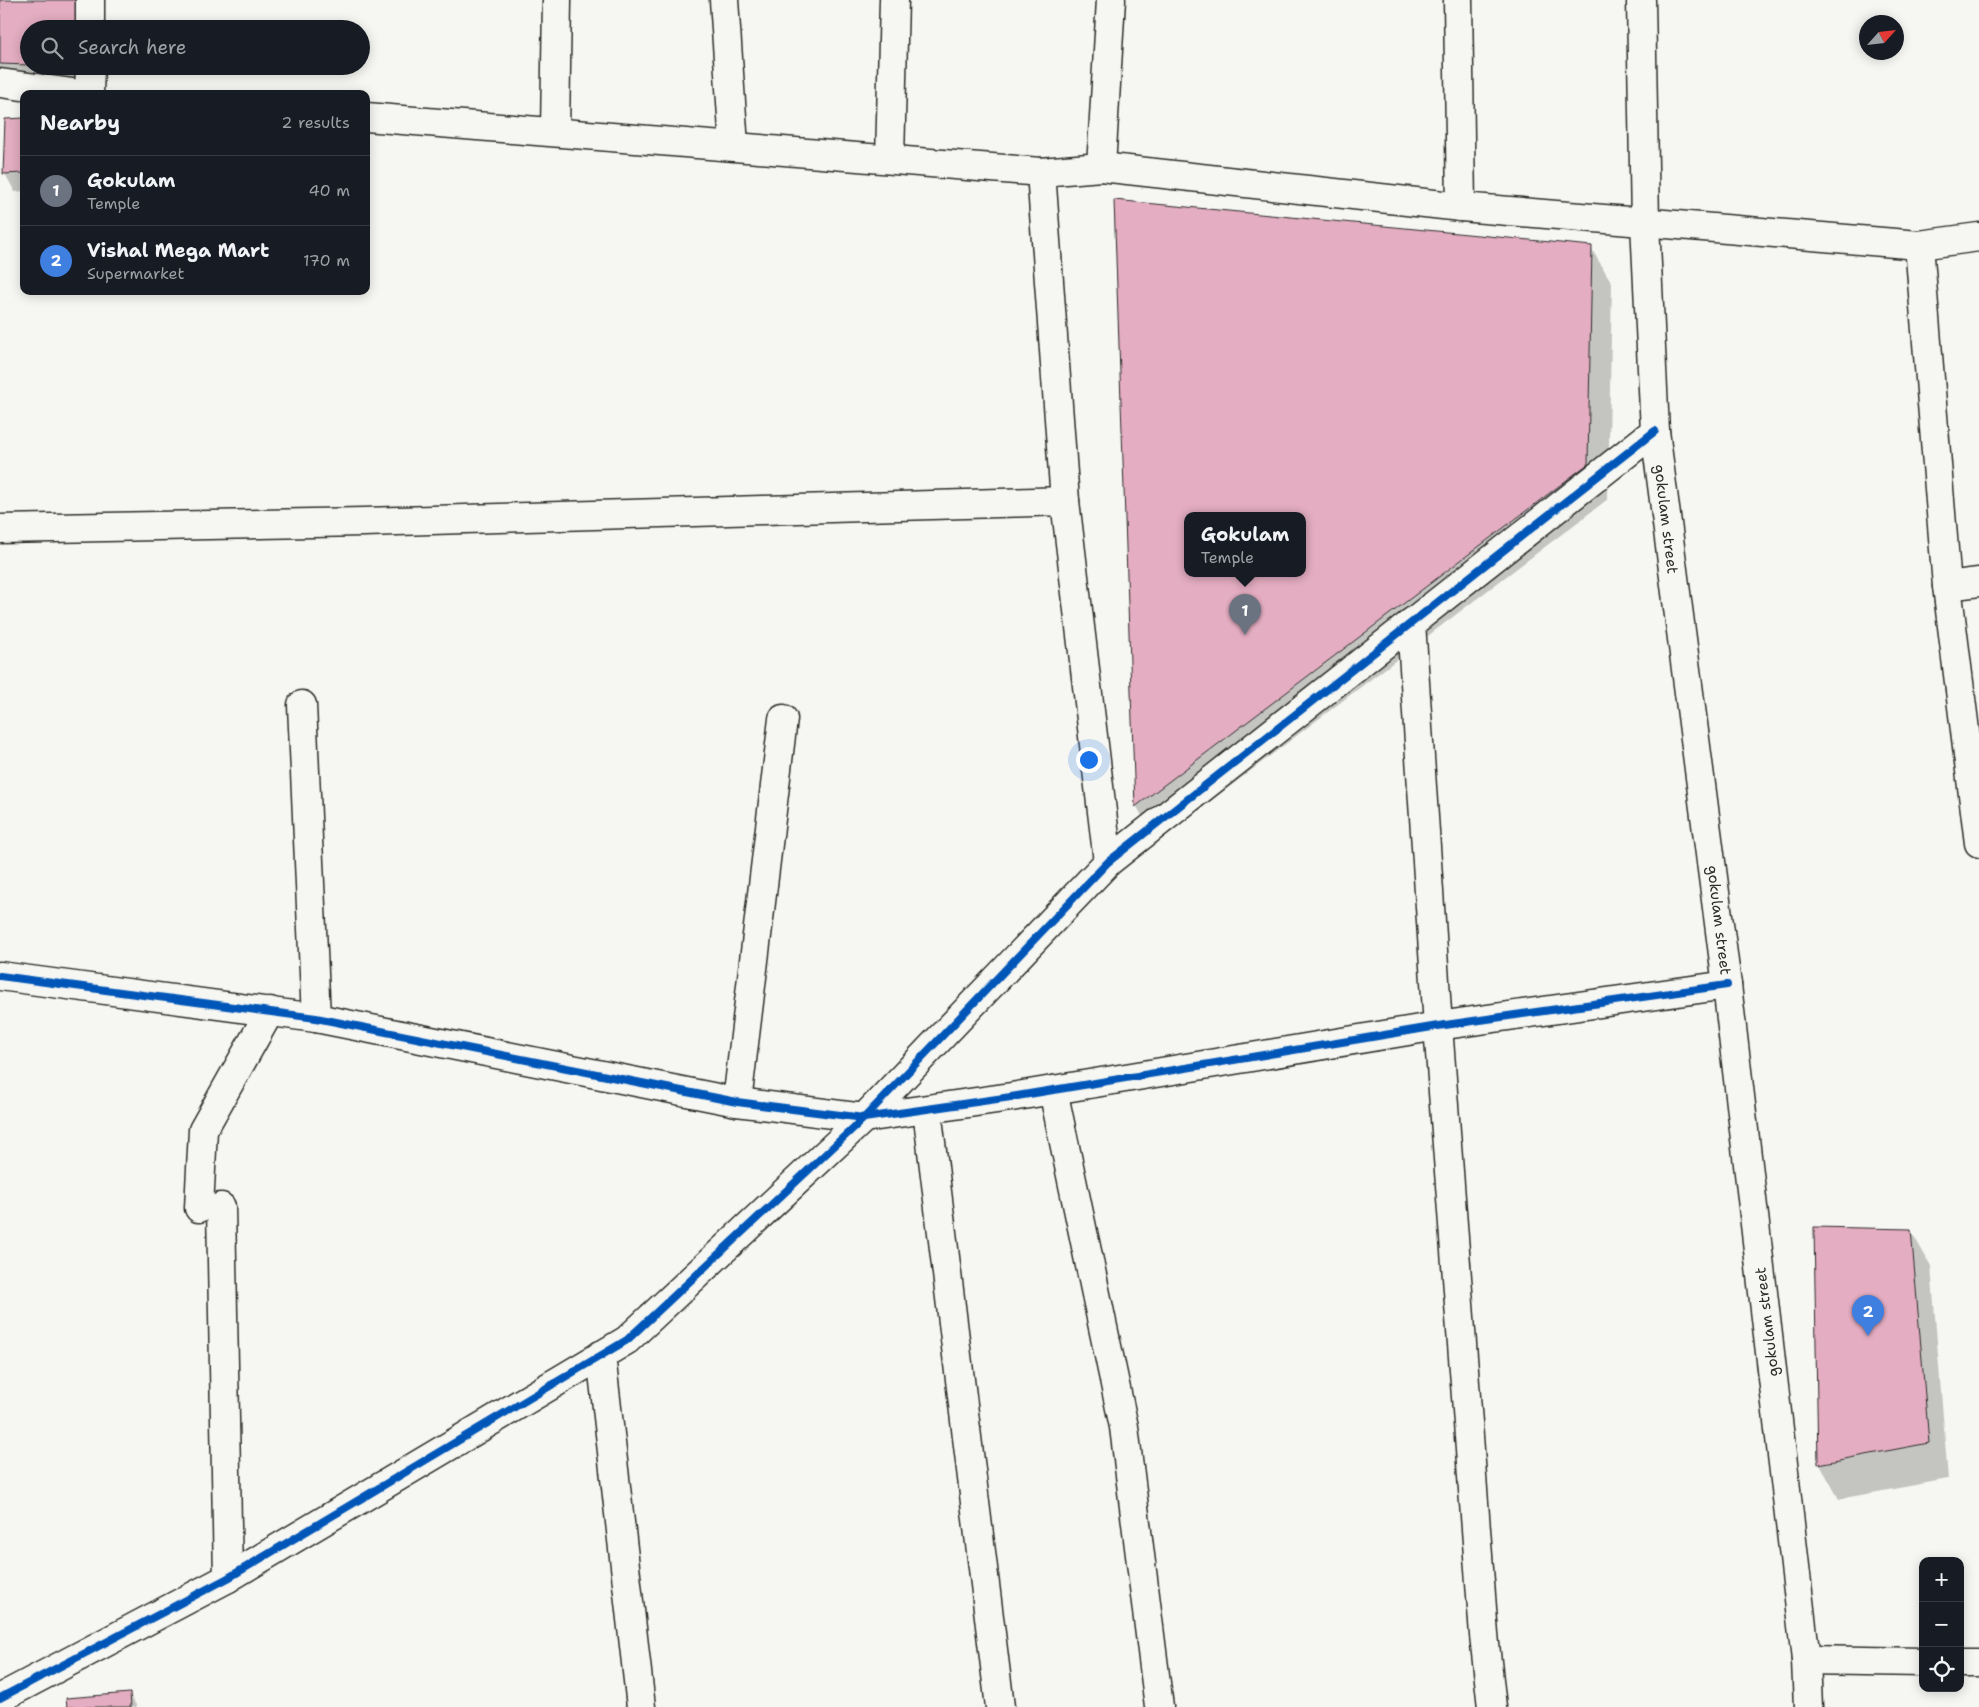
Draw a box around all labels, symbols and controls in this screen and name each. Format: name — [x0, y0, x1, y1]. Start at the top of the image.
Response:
north arrow — [1859, 15, 1904, 60]
search box — [20, 20, 370, 75]
icon: search — [38, 34, 66, 62]
text: Search here — [78, 35, 187, 60]
text: Nearby — [40, 109, 120, 137]
text: 2 results — [281, 112, 350, 133]
text: Gokulam — [87, 168, 175, 193]
text: 1 — [52, 180, 60, 201]
text: 40 m — [308, 180, 350, 201]
text: Temple — [87, 193, 140, 214]
text: Vishal Mega Mart — [87, 238, 269, 263]
text: 2 — [50, 250, 62, 271]
text: 170 m — [303, 250, 350, 271]
text: Supermarket — [87, 263, 184, 284]
street label: gokulam street — [1649, 463, 1683, 575]
popup — [1184, 512, 1306, 577]
text: Gokulam — [1201, 522, 1289, 547]
text: Temple — [1201, 547, 1254, 568]
pin: 1 — [1229, 594, 1261, 635]
your location — [1076, 747, 1102, 773]
street label: gokulam street — [1702, 864, 1736, 976]
street label: gokulam street — [1750, 1266, 1784, 1378]
pin: 2 — [1852, 1295, 1884, 1336]
map controls — [1919, 1557, 1964, 1692]
button: + — [1919, 1557, 1964, 1602]
button: − — [1919, 1602, 1964, 1647]
button: locate — [1919, 1647, 1964, 1692]

